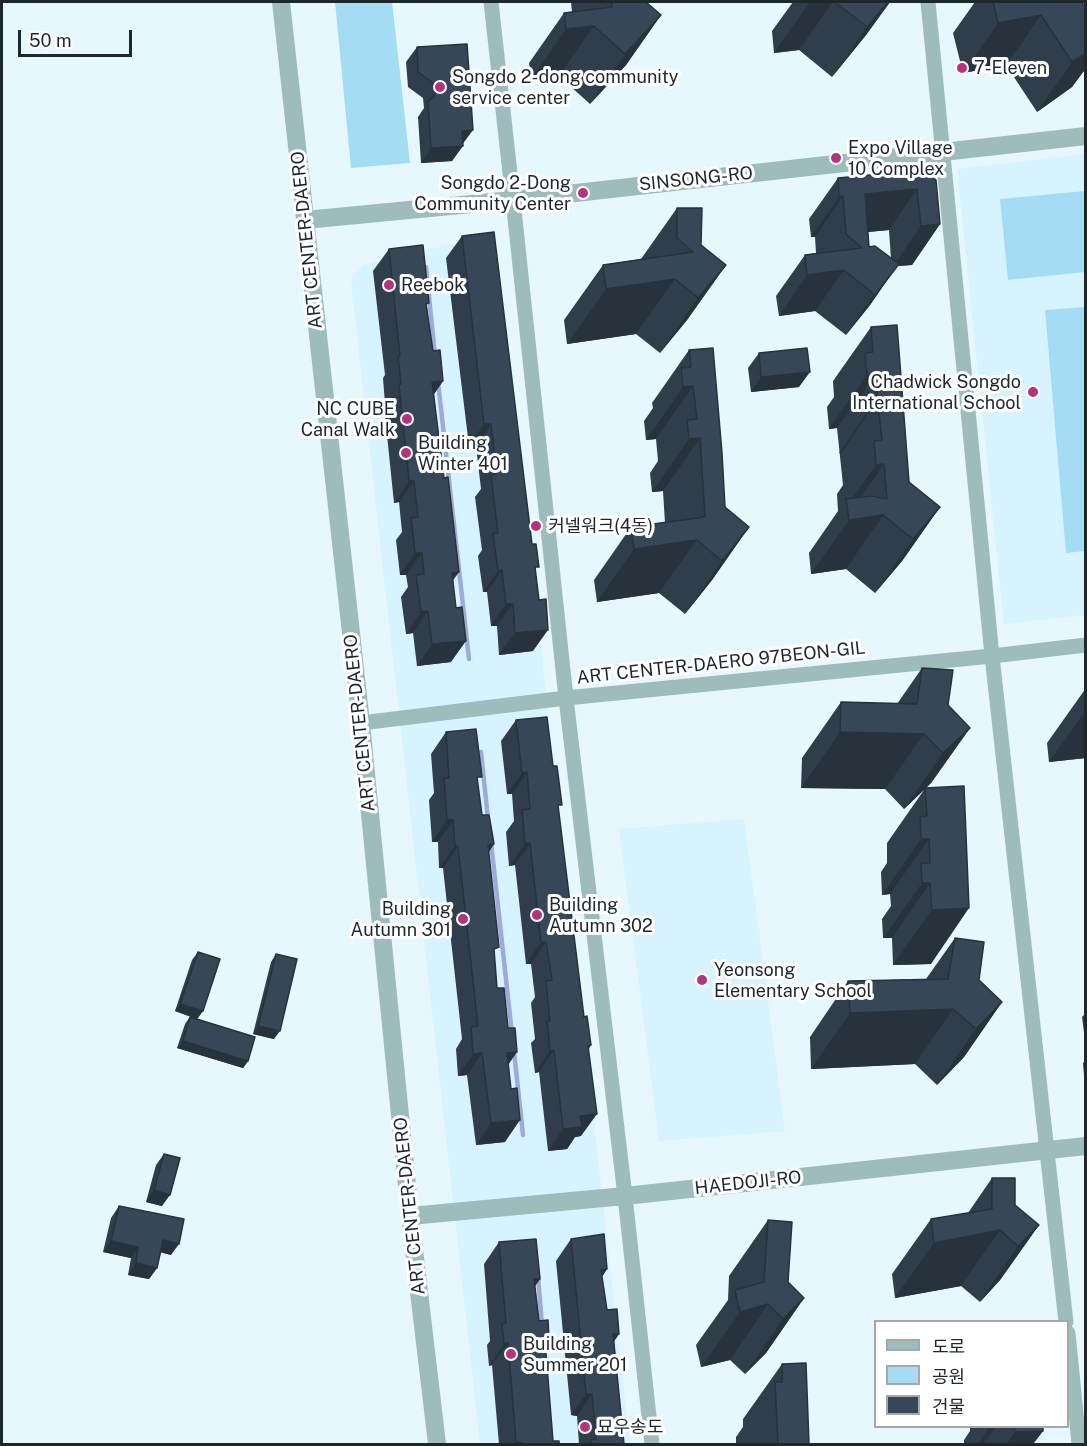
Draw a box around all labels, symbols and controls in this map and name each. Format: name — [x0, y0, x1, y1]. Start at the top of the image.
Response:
scale bar — [21, 18, 135, 56]
text: 50 m — [29, 30, 72, 51]
place label: 7-Eleven — [974, 57, 1047, 79]
marker: 7-Eleven — [955, 61, 969, 75]
place label: Songdo 2-dong community service center — [452, 66, 678, 109]
marker: Songdo 2-dong community service center — [433, 80, 447, 94]
place label: Expo Village 10 Complex — [848, 137, 953, 180]
street label: ART CENTER-DAERO — [287, 150, 327, 330]
marker: Expo Village 10 Complex — [829, 151, 843, 165]
street label: SINSONG-RO — [638, 162, 754, 196]
place label: Songdo 2-Dong Community Center — [414, 172, 571, 214]
marker: Songdo 2-Dong Community Center — [576, 186, 590, 200]
place label: Reebok — [401, 274, 464, 296]
marker: Reebok — [382, 278, 396, 292]
place label: Chadwick Songdo International School — [852, 371, 1021, 413]
marker: Chadwick Songdo International School — [1026, 385, 1040, 399]
place label: NC CUBE Canal Walk — [301, 398, 395, 440]
marker: NC CUBE Canal Walk — [400, 412, 414, 426]
place label: Building Winter 401 — [418, 432, 508, 474]
marker: Building Winter 401 — [399, 446, 413, 460]
place label: 커넬워크(4동) — [548, 515, 653, 537]
marker: 커넬워크(4동) — [529, 519, 543, 533]
street label: ART CENTER-DAERO — [340, 633, 380, 813]
street label: ART CENTER-DAERO 97BEON-GIL — [576, 637, 866, 689]
place label: Building Autumn 302 — [549, 894, 653, 936]
place label: Building Autumn 301 — [351, 898, 451, 940]
marker: Building Autumn 302 — [530, 908, 544, 922]
marker: Building Autumn 301 — [456, 912, 470, 926]
place label: Yeonsong Elementary School — [714, 959, 872, 1002]
marker: Yeonsong Elementary School — [695, 973, 709, 987]
street label: ART CENTER-DAERO — [390, 1116, 430, 1296]
street label: HAEDOJI-RO — [693, 1167, 803, 1199]
legend — [874, 1320, 1069, 1428]
place label: Building Summer 201 — [523, 1333, 627, 1376]
text: 도로 — [932, 1336, 965, 1357]
marker: Building Summer 201 — [504, 1347, 518, 1361]
text: 공원 — [932, 1366, 965, 1387]
text: 건물 — [932, 1396, 965, 1417]
place label: 묘우송도 — [597, 1416, 663, 1438]
marker: 묘우송도 — [578, 1420, 592, 1434]

